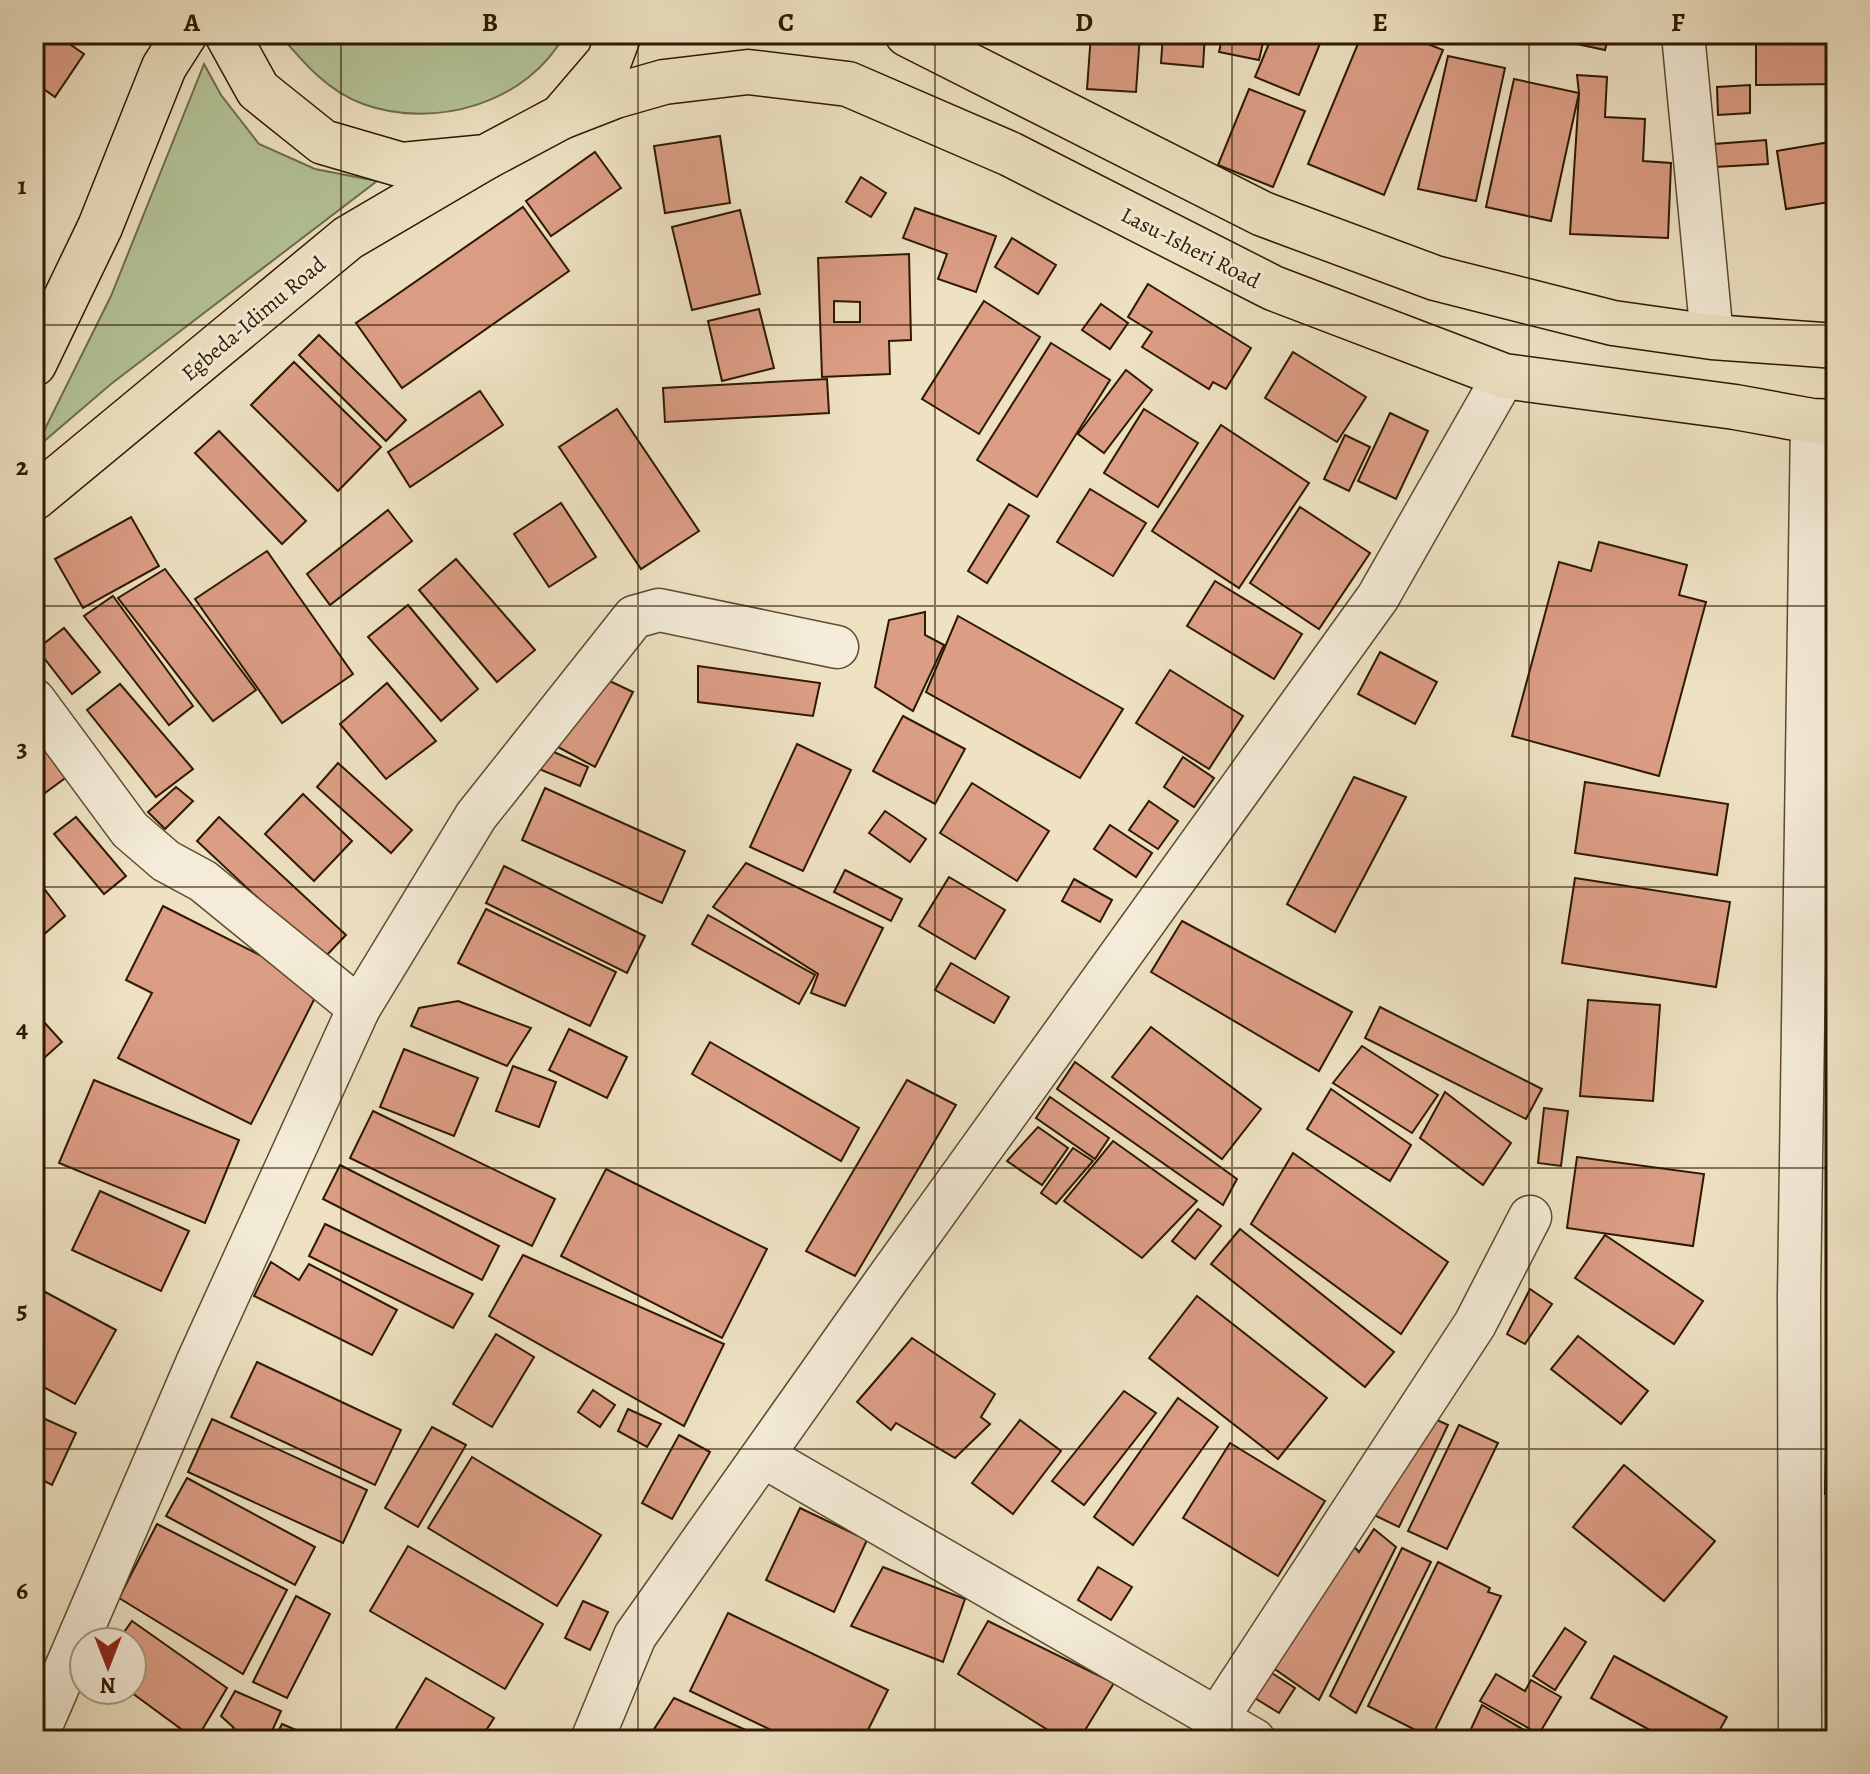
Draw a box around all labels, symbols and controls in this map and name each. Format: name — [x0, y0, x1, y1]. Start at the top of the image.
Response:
text: A — [183, 5, 201, 40]
text: B — [482, 5, 498, 40]
text: C — [778, 5, 794, 40]
text: D — [1075, 5, 1093, 40]
text: E — [1372, 5, 1388, 40]
text: F — [1671, 5, 1685, 40]
text: 1 — [17, 168, 27, 203]
street label: Lasu-Isheri Road — [1116, 200, 1266, 296]
street label: Egbeda-Idimu Road — [175, 249, 332, 388]
text: 2 — [16, 449, 29, 484]
text: 3 — [16, 730, 28, 765]
text: 4 — [16, 1011, 28, 1046]
text: 5 — [16, 1292, 28, 1327]
text: 6 — [16, 1573, 28, 1608]
north arrow — [68, 1626, 148, 1706]
text: N — [100, 1670, 116, 1700]

